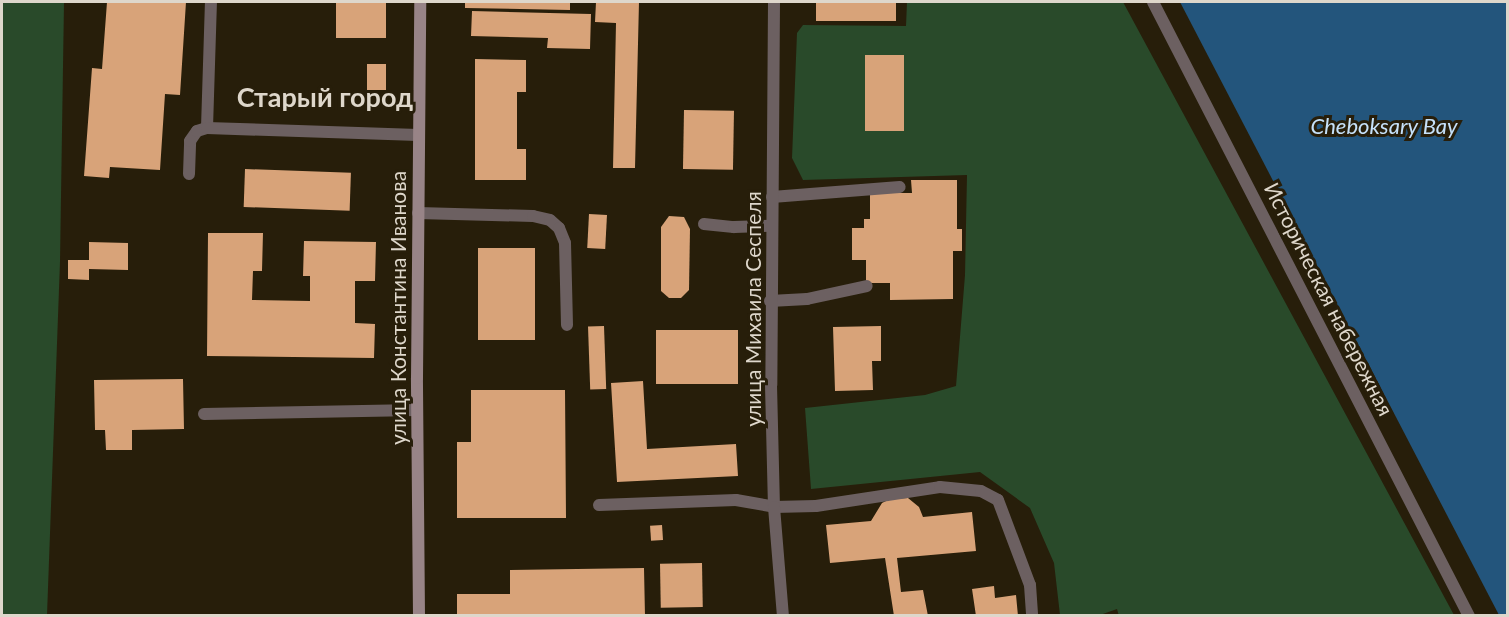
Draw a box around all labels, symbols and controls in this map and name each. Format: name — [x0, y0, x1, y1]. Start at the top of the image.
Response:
district label: Старый город — [237, 81, 413, 113]
water label: Cheboksary Bay — [1310, 113, 1458, 139]
street label: улица Константина Иванова — [385, 171, 411, 445]
street label: Историческая набережная — [1259, 178, 1399, 420]
street label: улица Михаила Сеспеля — [740, 191, 766, 427]

